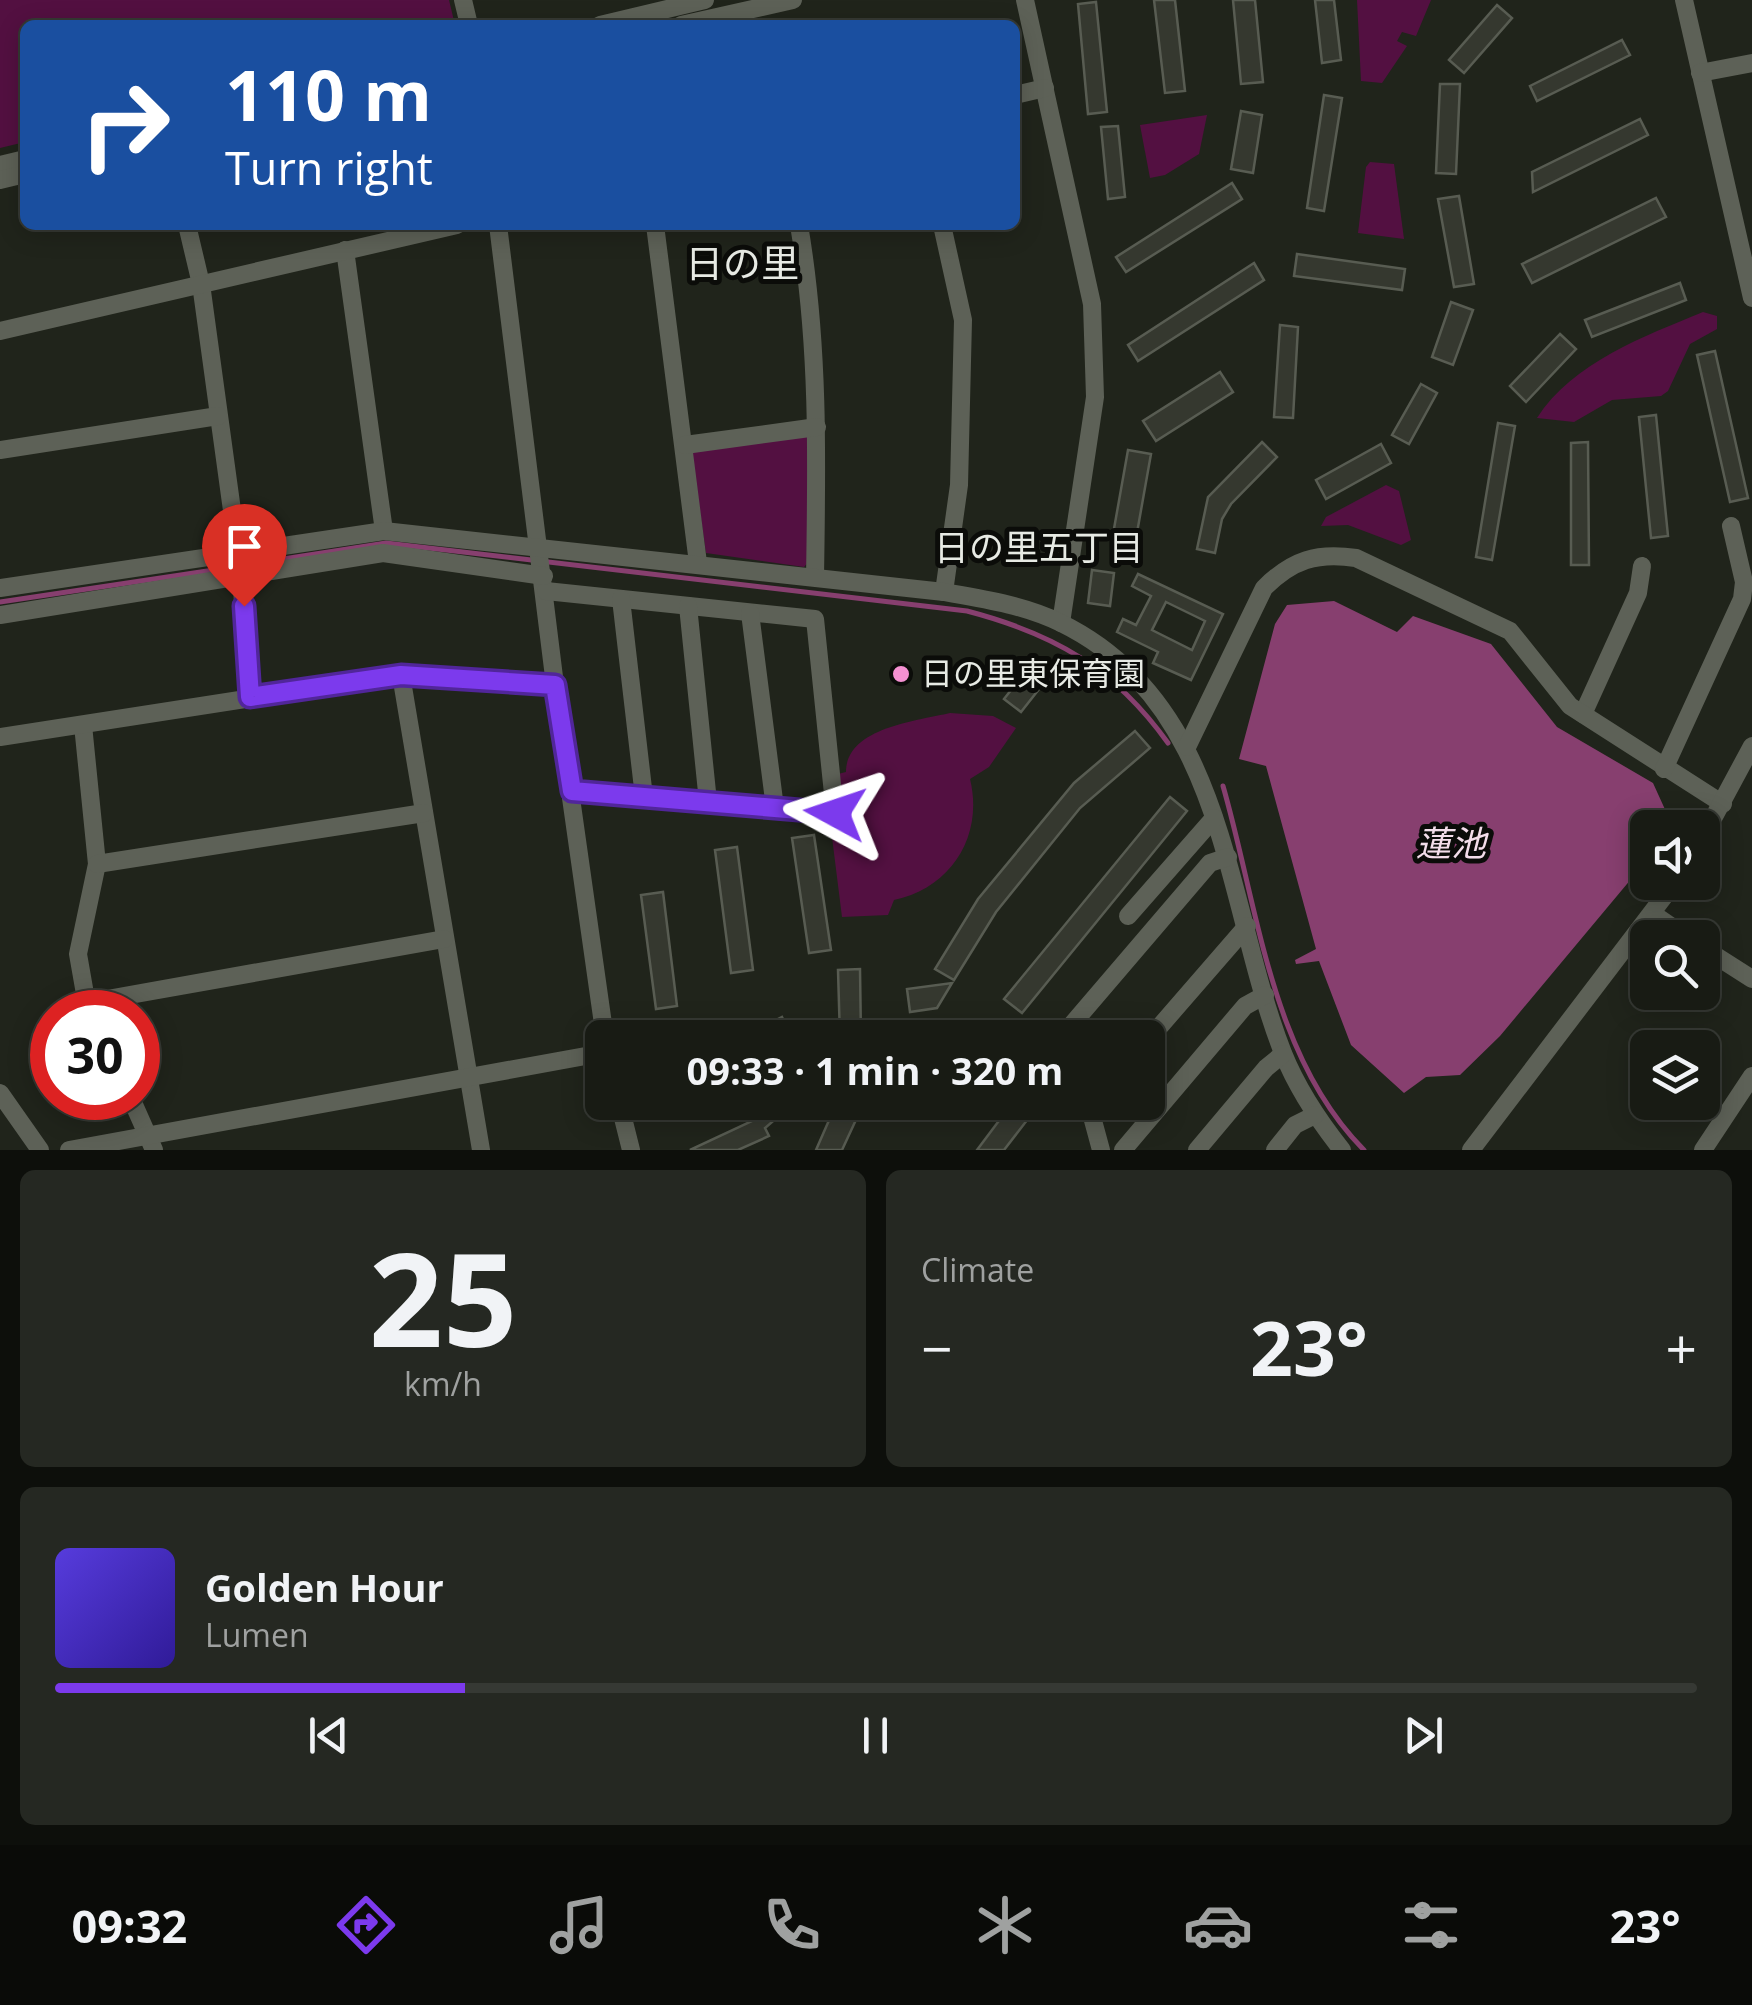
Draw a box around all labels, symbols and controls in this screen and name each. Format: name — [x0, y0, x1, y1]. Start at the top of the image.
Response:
text: 110 m — [225, 46, 432, 142]
icon: right — [60, 60, 190, 190]
text: Turn right — [225, 137, 433, 198]
district label: 日の里 — [685, 236, 799, 288]
pin — [202, 504, 287, 607]
icon: arrive — [217, 519, 272, 574]
district label: 日の里五丁目 — [934, 523, 1144, 570]
place label: 日の里東保育園 — [921, 651, 1145, 694]
marker: 日の里東保育園 — [890, 663, 912, 685]
position arrow — [783, 761, 887, 865]
map controls — [1630, 810, 1720, 1120]
button: sound — [1630, 810, 1720, 900]
water label: 蓮池 — [1416, 819, 1489, 866]
button: search — [1630, 920, 1720, 1010]
speed limit sign: 30 — [30, 990, 160, 1120]
button: layers — [1630, 1030, 1720, 1120]
text: 09:33 · 1 min · 320 m — [687, 1044, 1063, 1096]
text: 25 — [369, 1208, 517, 1385]
text: Climate — [921, 1248, 1034, 1291]
text: 23° — [1250, 1296, 1368, 1398]
text: − — [921, 1310, 952, 1385]
text: + — [1666, 1310, 1697, 1385]
text: km/h — [404, 1362, 482, 1405]
text: Golden Hour — [205, 1561, 444, 1613]
text: Lumen — [205, 1613, 309, 1656]
icon: previous — [301, 1708, 356, 1763]
icon: pause — [848, 1708, 903, 1763]
icon: next — [1396, 1708, 1451, 1763]
icon: directions — [331, 1890, 401, 1960]
icon: music — [544, 1890, 614, 1960]
icon: phone — [757, 1890, 827, 1960]
icon: climate — [970, 1890, 1040, 1960]
icon: car — [1183, 1890, 1253, 1960]
icon: filters — [1396, 1890, 1466, 1960]
text: 09:32 — [72, 1895, 187, 1956]
text: 23° — [1610, 1895, 1680, 1956]

